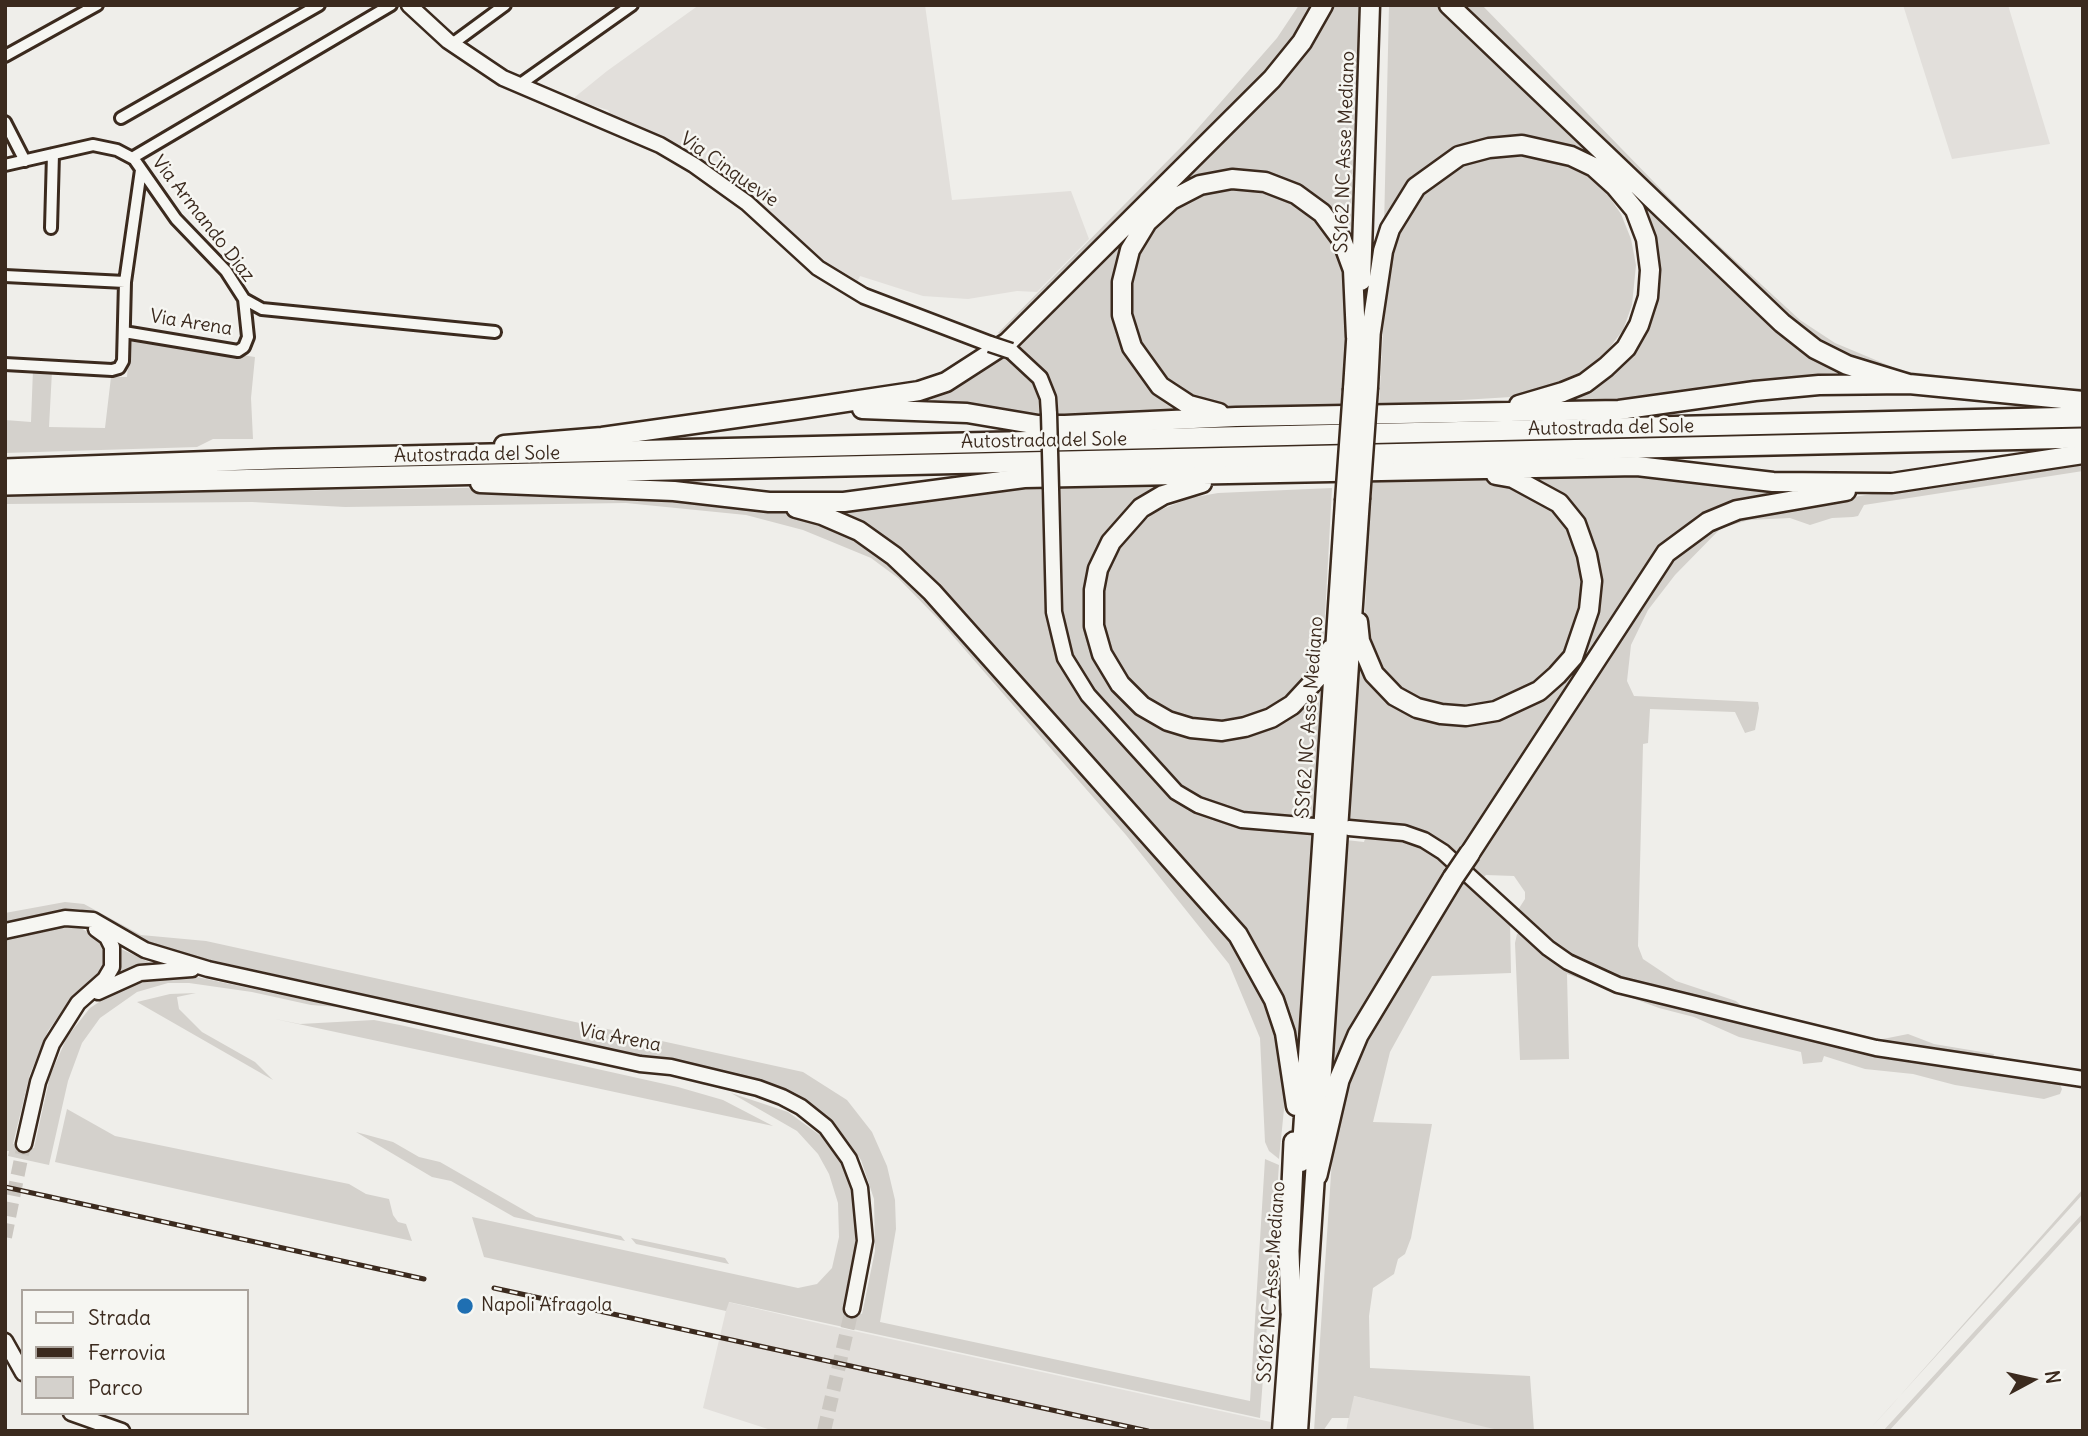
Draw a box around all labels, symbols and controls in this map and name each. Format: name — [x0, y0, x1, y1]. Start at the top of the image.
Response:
street label: SS162 NC Asse Mediano — [1330, 51, 1360, 253]
street label: Via Cinquevie — [675, 128, 783, 212]
street label: Via Armando Diaz — [147, 151, 259, 287]
street label: Via Arena — [148, 305, 234, 341]
street label: Autostrada del Sole — [1528, 415, 1694, 441]
street label: Autostrada del Sole — [961, 428, 1127, 454]
street label: Autostrada del Sole — [394, 442, 560, 468]
street label: SS162 NC Asse Mediano — [1292, 615, 1328, 819]
street label: Via Arena — [577, 1019, 663, 1057]
street label: SS162 NC Asse Mediano — [1254, 1180, 1290, 1384]
legend — [21, 1289, 248, 1415]
place label: Napoli Afragola — [481, 1295, 612, 1317]
marker: Napoli Afragola — [455, 1296, 475, 1316]
text: Strada — [88, 1304, 151, 1331]
text: Ferrovia — [88, 1339, 166, 1366]
north arrow — [1997, 1345, 2067, 1415]
text: N — [2040, 1369, 2066, 1385]
text: Parco — [88, 1374, 143, 1401]

